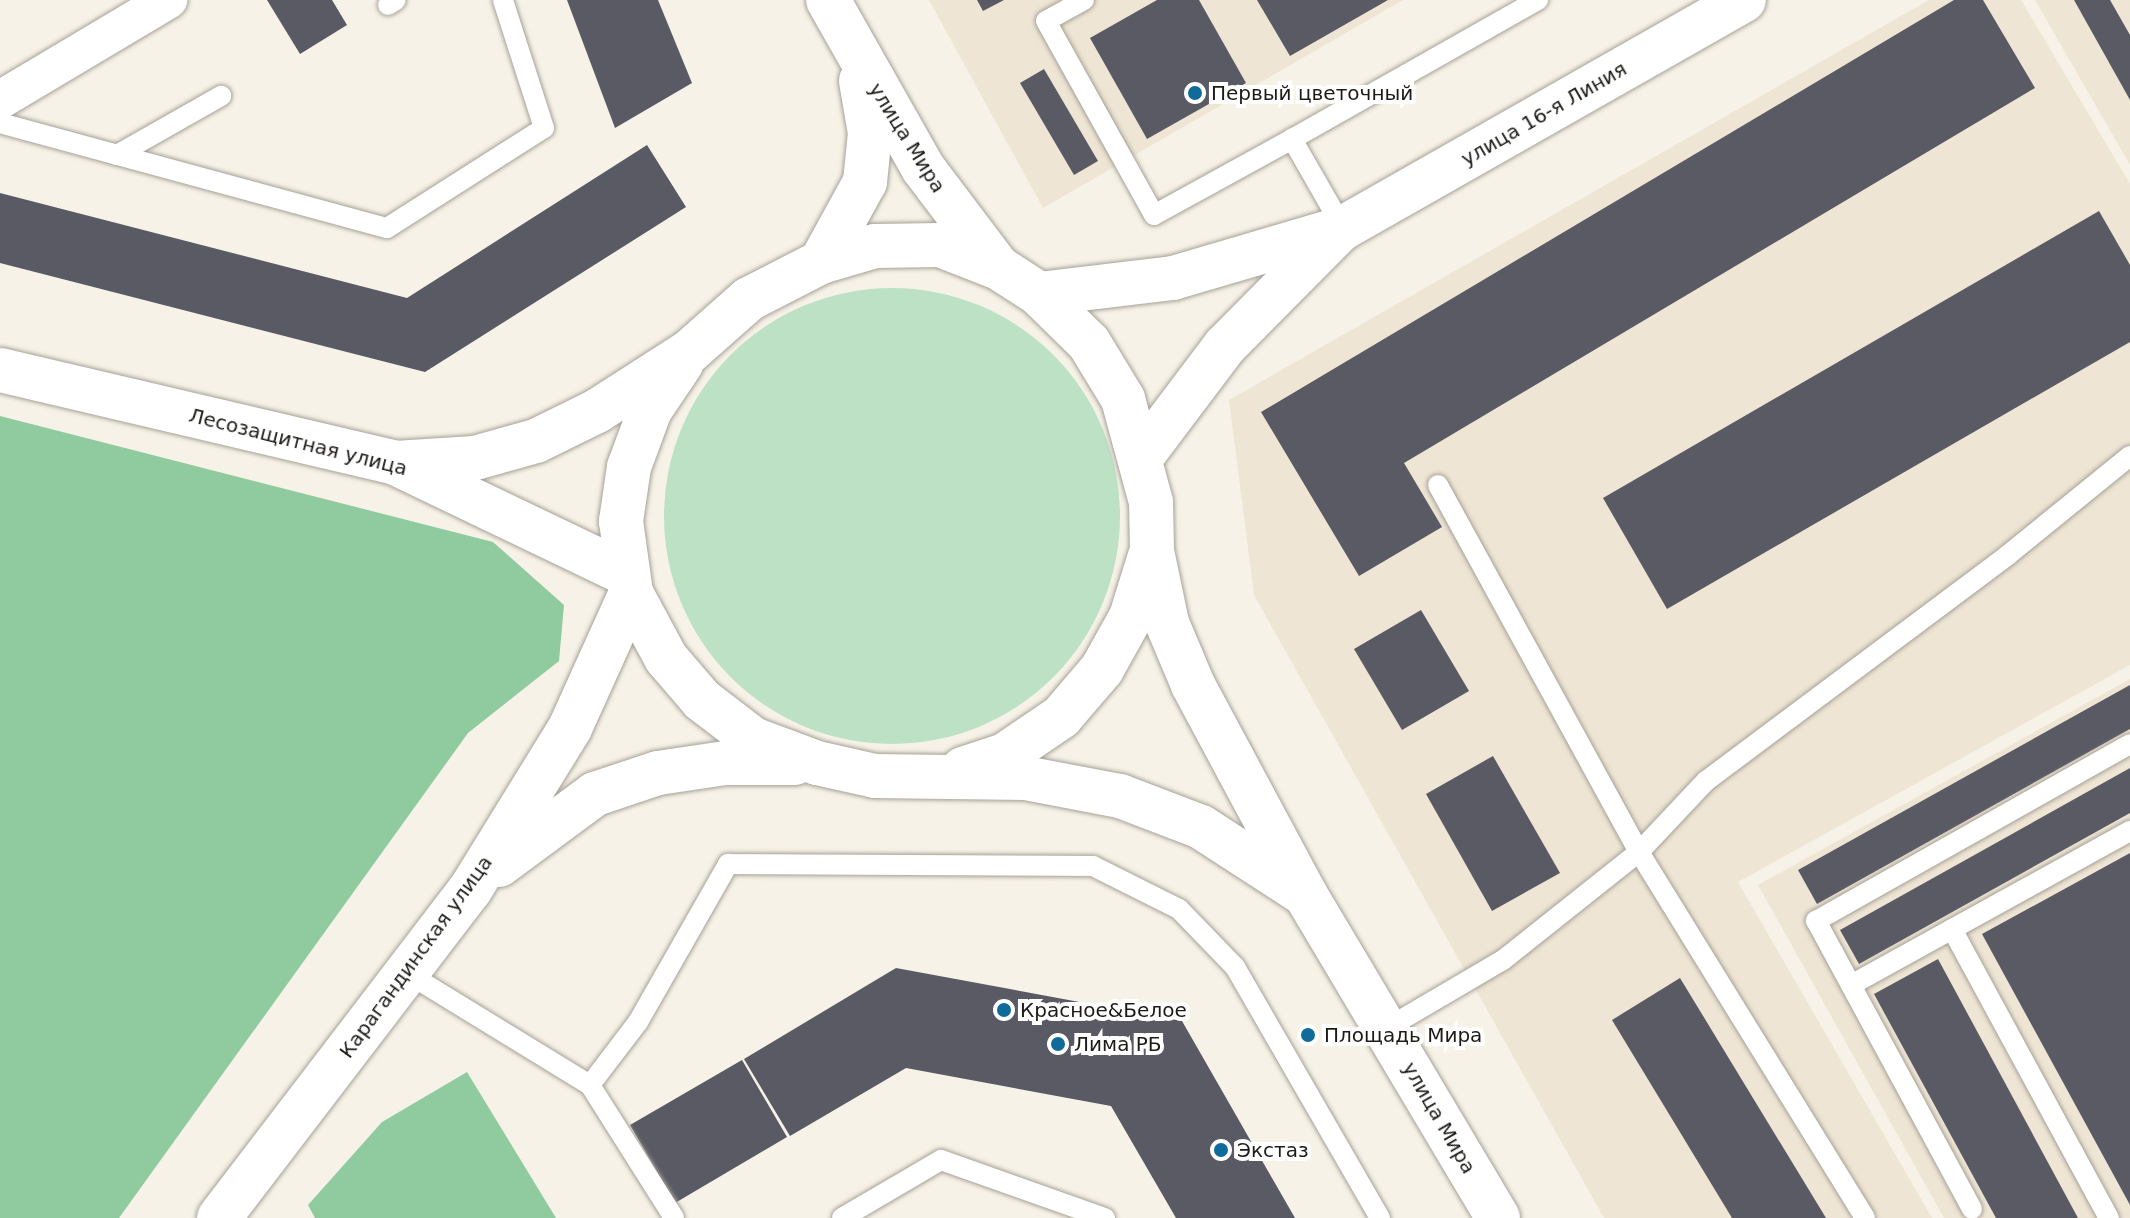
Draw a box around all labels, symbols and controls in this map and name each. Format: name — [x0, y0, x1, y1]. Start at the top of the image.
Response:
street label: улица 16-я Линия — [1457, 57, 1631, 171]
street label: улица Мира — [864, 79, 950, 197]
place label: Первый цветочный — [1211, 81, 1413, 105]
marker: Первый цветочный — [1186, 84, 1204, 102]
street label: Лесозащитная улица — [186, 403, 410, 481]
street label: Карагандинская улица — [334, 851, 498, 1063]
place label: Красное&Белое — [1020, 998, 1187, 1022]
marker: Красное&Белое — [995, 1001, 1013, 1019]
place label: Площадь Мира — [1324, 1023, 1482, 1047]
marker: Площадь Мира — [1299, 1026, 1317, 1044]
place label: Лима РБ — [1074, 1032, 1162, 1056]
marker: Лима РБ — [1049, 1035, 1067, 1053]
street label: улица Мира — [1397, 1058, 1481, 1178]
place label: Экстаз — [1237, 1138, 1309, 1162]
marker: Экстаз — [1212, 1141, 1230, 1159]

